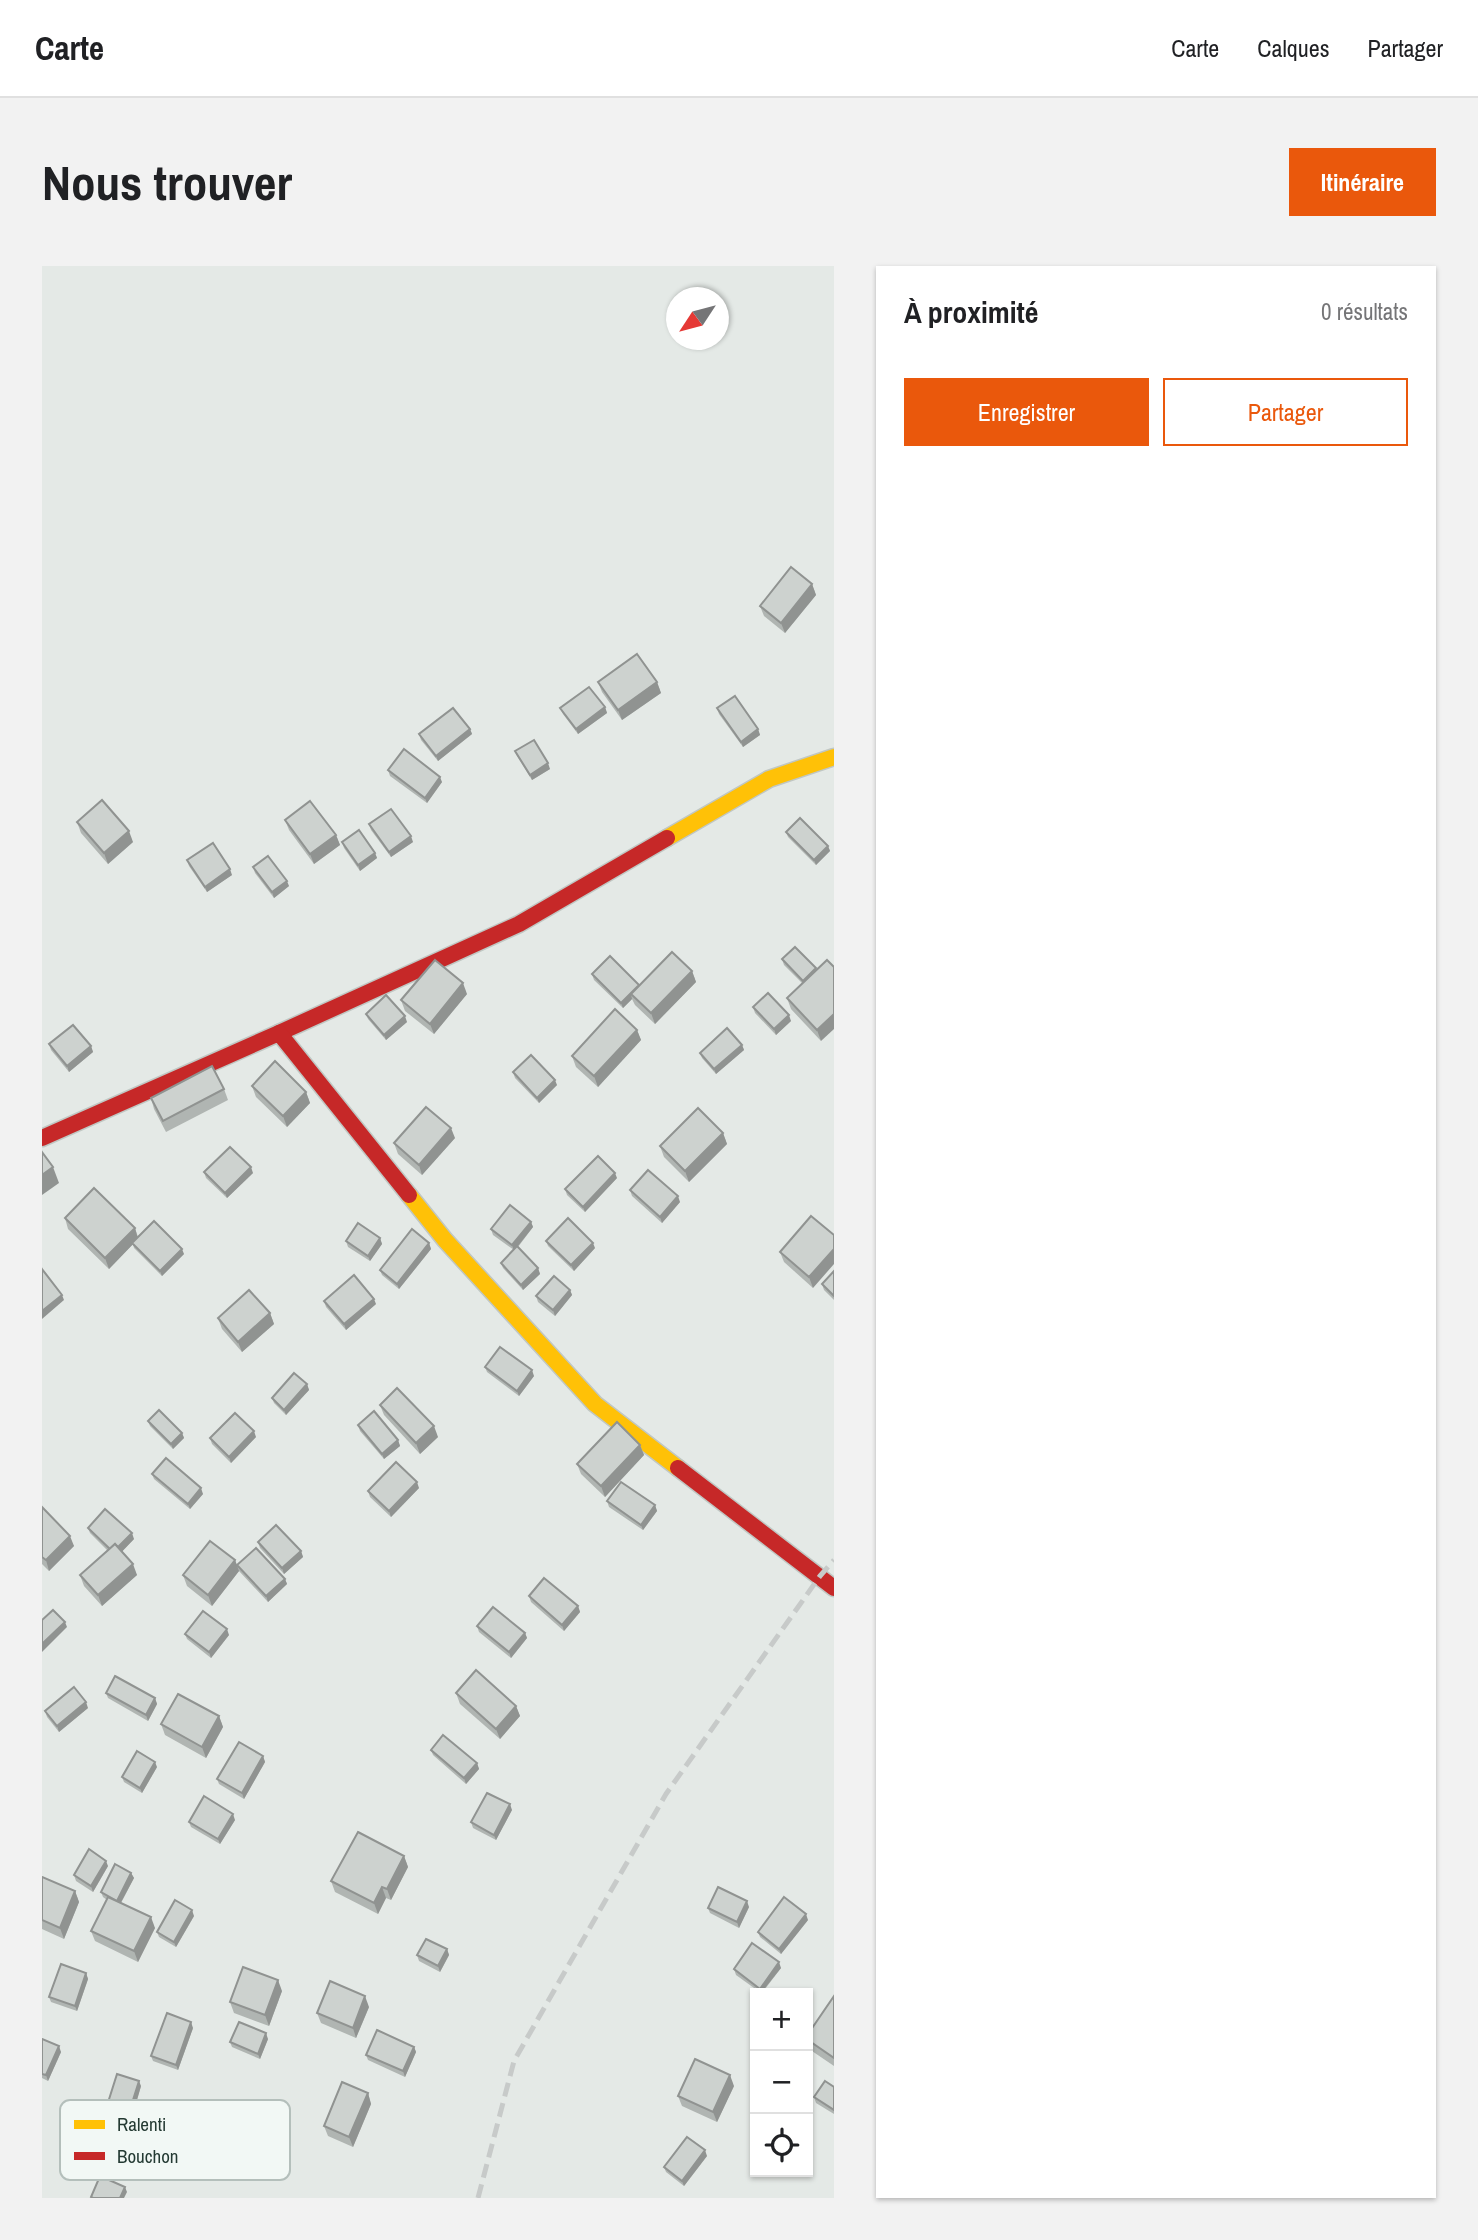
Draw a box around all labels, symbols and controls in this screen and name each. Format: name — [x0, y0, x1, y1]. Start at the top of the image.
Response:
text: Carte — [35, 26, 104, 70]
text: Carte — [1171, 32, 1219, 64]
text: Calques — [1257, 32, 1330, 64]
text: Partager — [1368, 32, 1443, 64]
button: Itinéraire — [1289, 148, 1436, 216]
text: Nous trouver — [42, 149, 292, 215]
north arrow — [666, 287, 729, 350]
text: À proximité — [904, 292, 1038, 332]
text: 0 résultats — [1321, 296, 1408, 327]
button: Enregistrer — [904, 378, 1149, 446]
button: Partager — [1163, 378, 1408, 446]
map controls — [750, 1988, 813, 2177]
button: + — [750, 1988, 813, 2051]
button: − — [750, 2051, 813, 2114]
legend — [60, 2100, 290, 2180]
text: Ralenti — [117, 2111, 166, 2137]
button: locate — [750, 2114, 813, 2177]
text: Bouchon — [117, 2143, 179, 2169]

